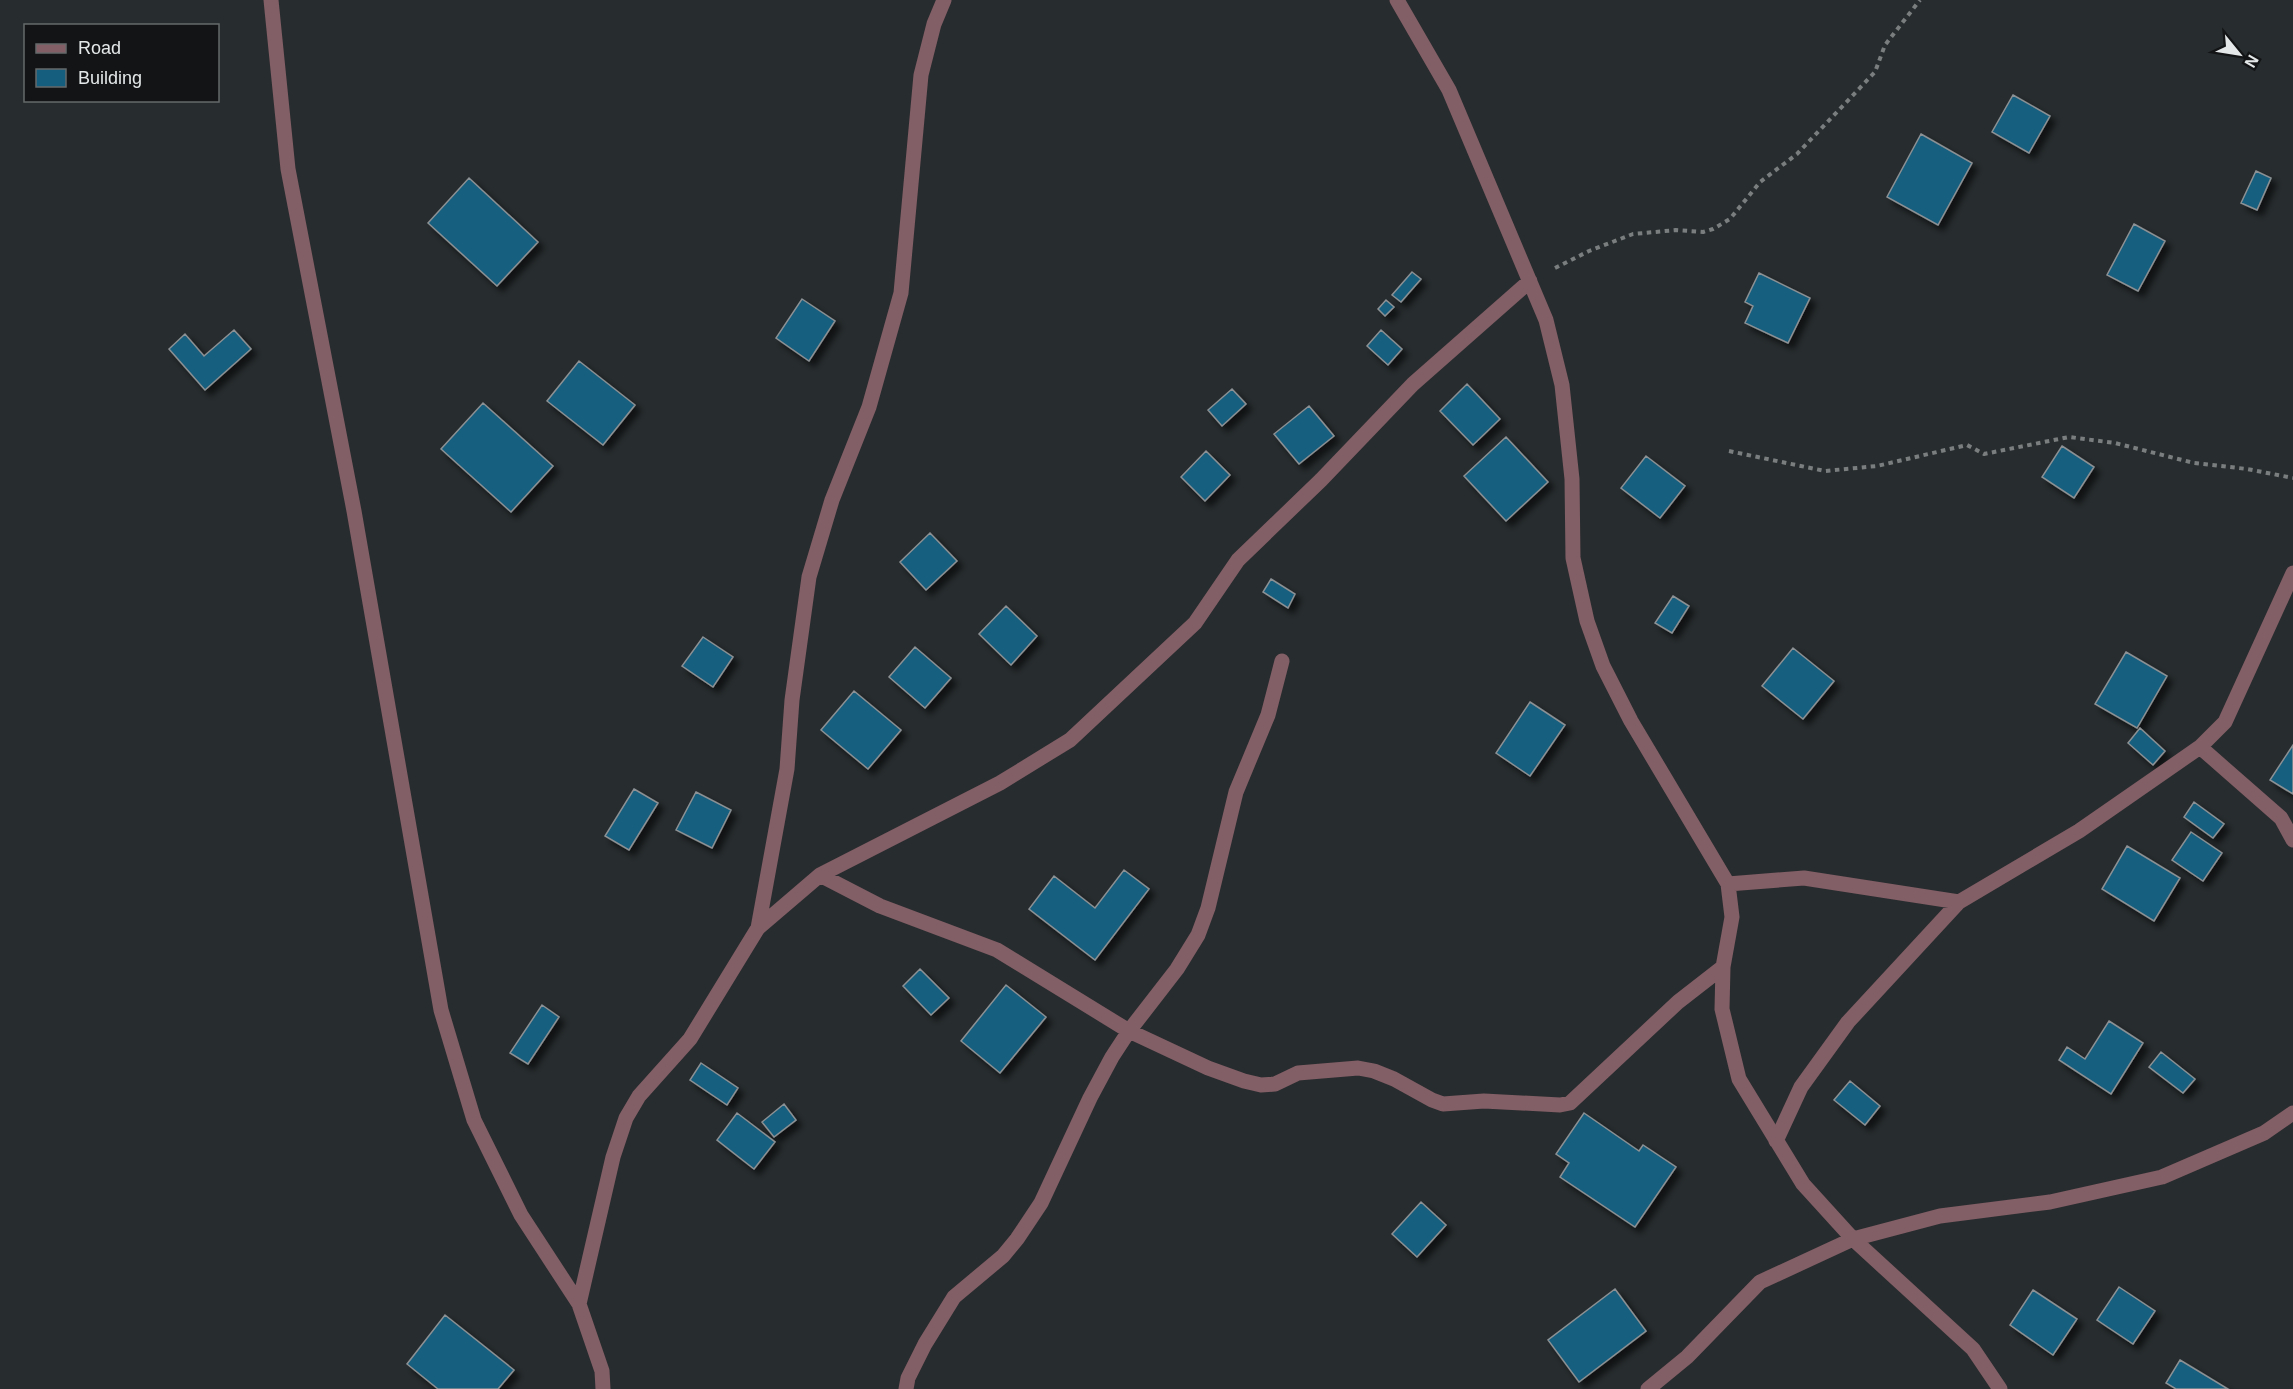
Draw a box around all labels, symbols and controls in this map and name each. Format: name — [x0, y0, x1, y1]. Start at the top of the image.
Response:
legend — [24, 24, 219, 102]
north arrow — [2209, 24, 2269, 84]
text: Road — [78, 38, 121, 58]
text: N — [2241, 52, 2262, 71]
text: Building — [78, 68, 142, 88]

